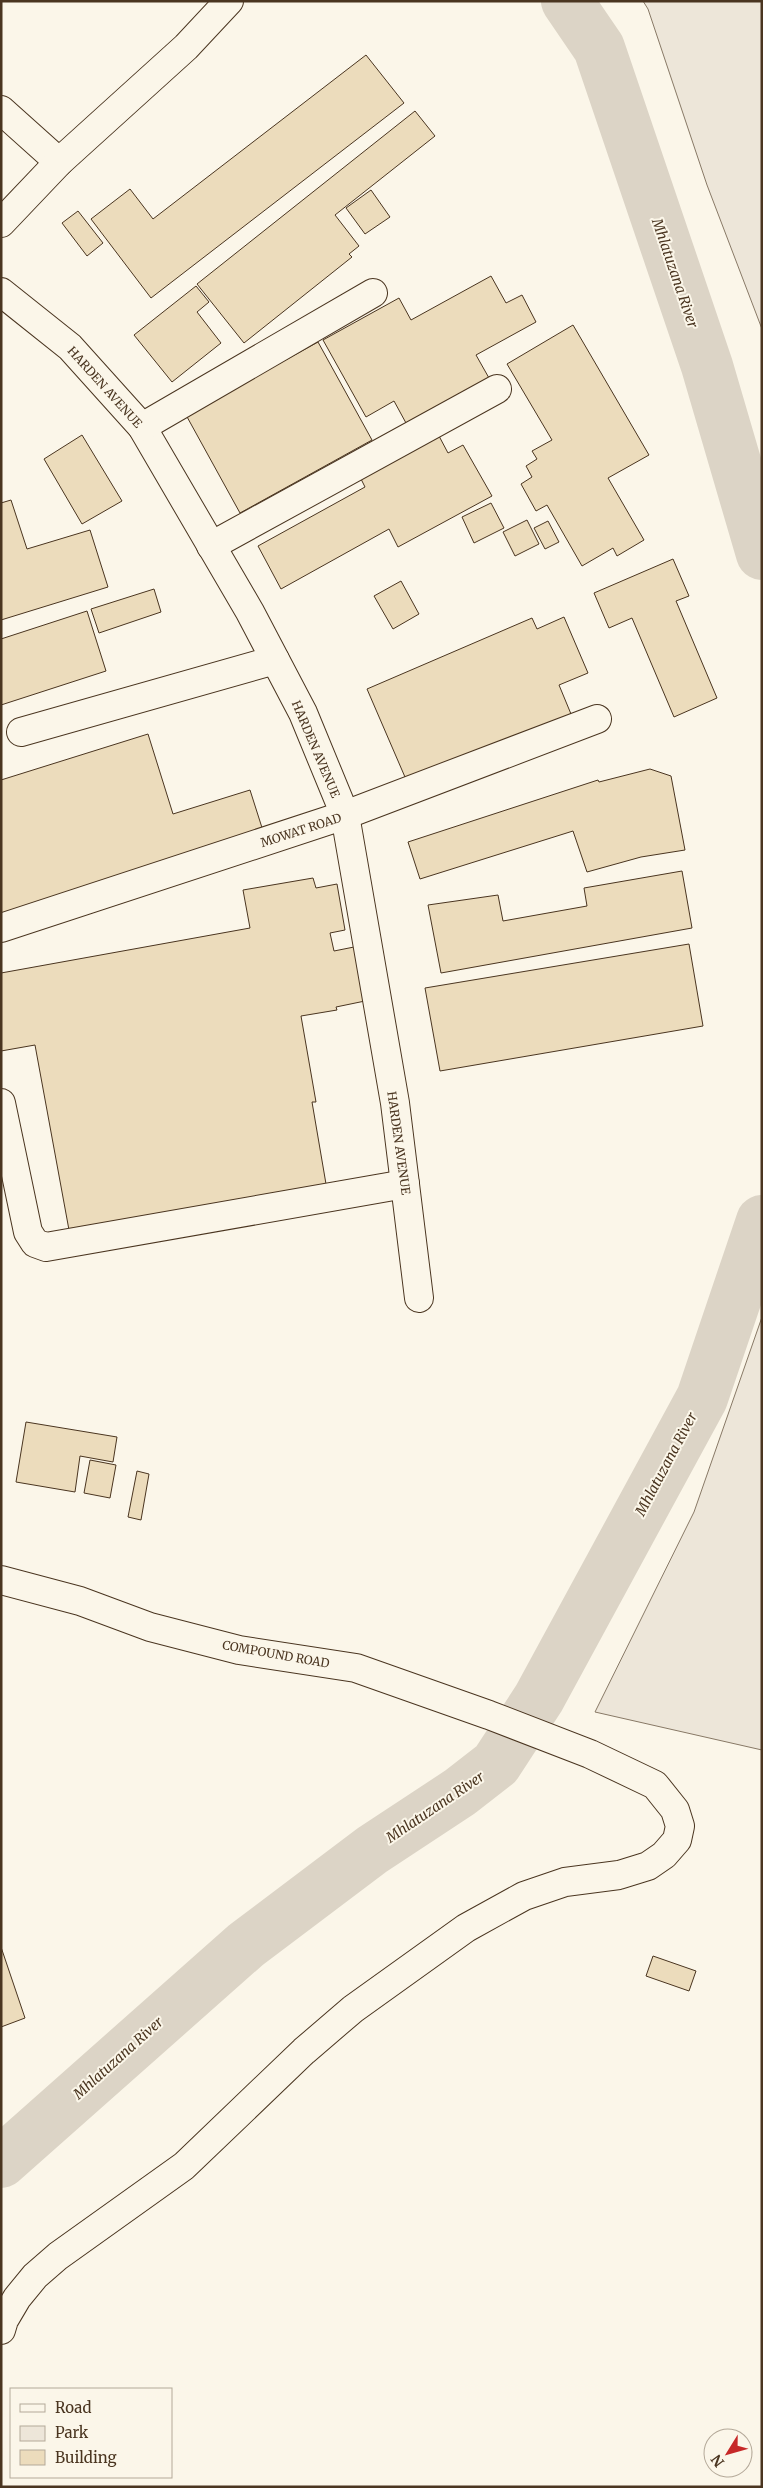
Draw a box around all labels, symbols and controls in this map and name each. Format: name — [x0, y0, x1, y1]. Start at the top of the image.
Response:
water label: Mhlatuzana River — [648, 215, 702, 330]
street label: HARDEN AVENUE — [65, 343, 146, 431]
street label: HARDEN AVENUE — [289, 698, 343, 800]
street label: MOWAT ROAD — [259, 810, 343, 850]
street label: HARDEN AVENUE — [384, 1090, 414, 1196]
water label: Mhlatuzana River — [631, 1409, 701, 1520]
street label: COMPOUND ROAD — [221, 1637, 331, 1671]
water label: Mhlatuzana River — [382, 1767, 488, 1847]
water label: Mhlatuzana River — [69, 2013, 167, 2104]
legend — [10, 2388, 172, 2478]
text: Road — [55, 2398, 91, 2417]
text: Park — [55, 2423, 89, 2442]
north arrow — [703, 2428, 753, 2478]
text: Building — [55, 2448, 117, 2467]
text: N — [707, 2451, 728, 2471]

